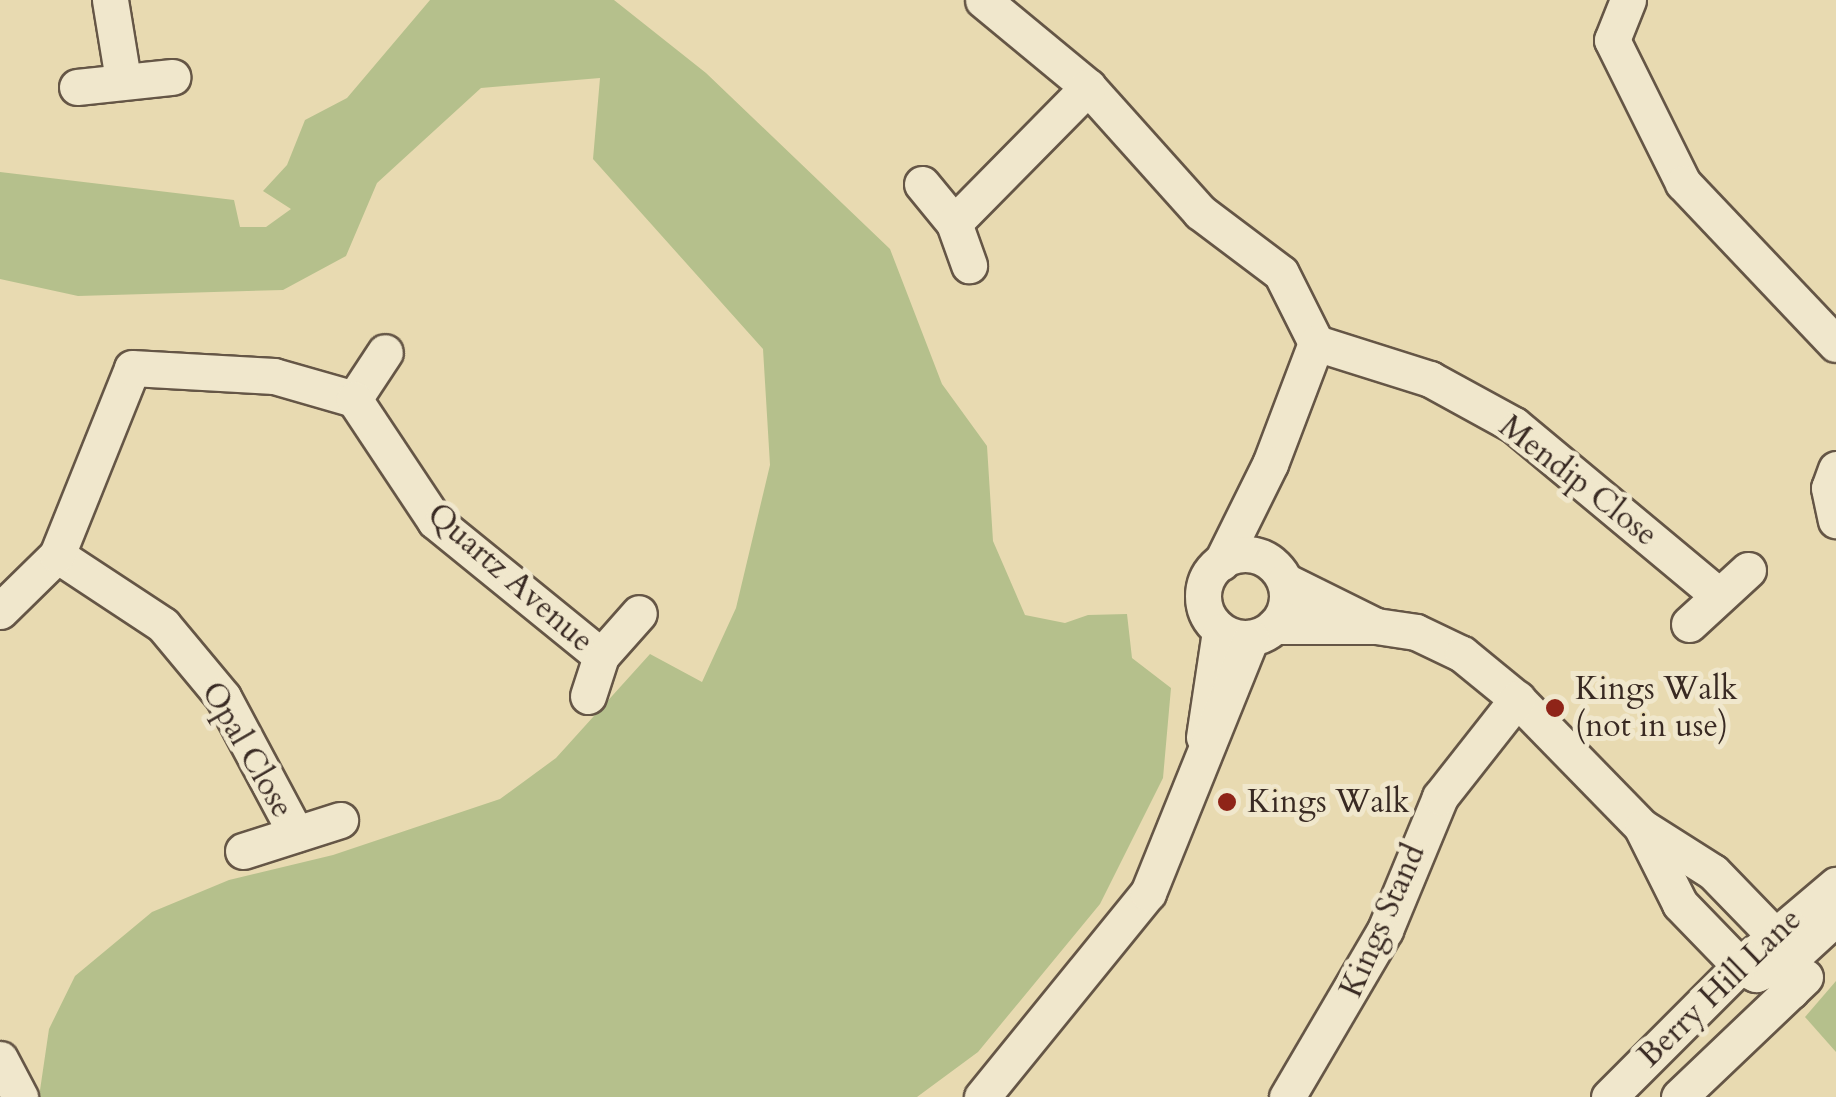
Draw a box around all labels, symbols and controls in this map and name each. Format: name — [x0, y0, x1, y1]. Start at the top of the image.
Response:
street label: Mendip Close — [1491, 407, 1665, 555]
street label: Quartz Avenue — [419, 495, 601, 661]
place label: Kings Walk (not in use) — [1575, 671, 1738, 746]
street label: Opal Close — [193, 675, 301, 825]
marker: Kings Walk (not in use) — [1544, 697, 1566, 719]
place label: Kings Walk — [1247, 783, 1410, 821]
marker: Kings Walk — [1216, 791, 1238, 813]
street label: Kings Stand — [1332, 839, 1434, 1003]
street label: Berry Hill Lane — [1631, 901, 1809, 1075]

